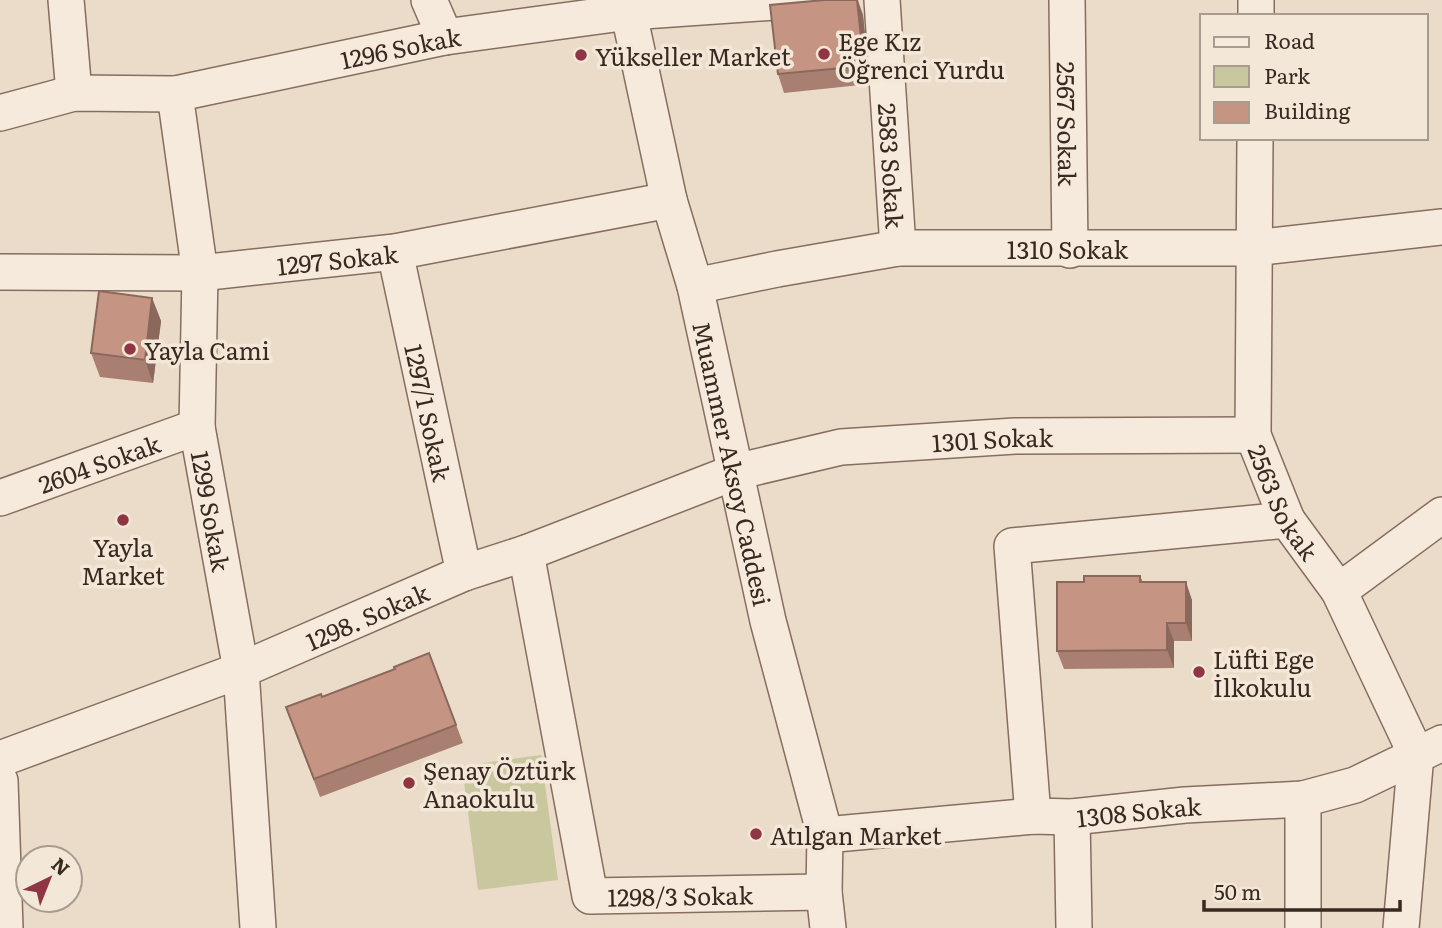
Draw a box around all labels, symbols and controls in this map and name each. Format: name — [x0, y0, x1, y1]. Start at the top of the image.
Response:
legend — [1200, 14, 1428, 140]
street label: 1296 Sokak — [337, 18, 463, 76]
place label: Ege Kız Öğrenci Yurdu — [838, 23, 1005, 86]
text: Road — [1264, 24, 1315, 55]
place label: Yükseller Market — [595, 38, 791, 73]
marker: Ege Kız Öğrenci Yurdu — [816, 46, 832, 62]
marker: Yükseller Market — [573, 47, 589, 63]
text: Park — [1264, 59, 1310, 90]
street label: 2567 Sokak — [1050, 62, 1087, 187]
text: Building — [1264, 94, 1351, 125]
street label: 2583 Sokak — [871, 102, 914, 230]
street label: 1310 Sokak — [1007, 231, 1129, 266]
street label: 1297 Sokak — [275, 234, 400, 282]
street label: Muammer Aksoy Caddesi — [686, 318, 782, 609]
place label: Yayla Cami — [144, 332, 270, 367]
marker: Yayla Cami — [122, 341, 138, 357]
street label: 1297/1 Sokak — [398, 341, 461, 484]
street label: 1301 Sokak — [931, 418, 1054, 459]
street label: 2604 Sokak — [33, 424, 165, 500]
street label: 2563 Sokak — [1241, 439, 1328, 567]
street label: 1299 Sokak — [184, 448, 240, 574]
marker: Yayla Market — [115, 512, 131, 528]
place label: Yayla Market — [81, 529, 165, 592]
street label: 1298. Sokak — [300, 573, 434, 657]
place label: Lüfti Ege İlkokulu — [1213, 641, 1314, 704]
marker: Lüfti Ege İlkokulu — [1191, 664, 1207, 680]
place label: Şenay Öztürk Anaokulu — [423, 752, 576, 815]
marker: Şenay Öztürk Anaokulu — [401, 775, 417, 791]
street label: 1308 Sokak — [1075, 787, 1202, 834]
place label: Atılgan Market — [770, 817, 942, 852]
marker: Atılgan Market — [748, 826, 764, 842]
north arrow — [14, 844, 84, 914]
text: N — [46, 850, 77, 882]
scale bar — [1204, 869, 1400, 913]
text: 50 m — [1214, 875, 1261, 906]
street label: 1298/3 Sokak — [607, 876, 754, 913]

